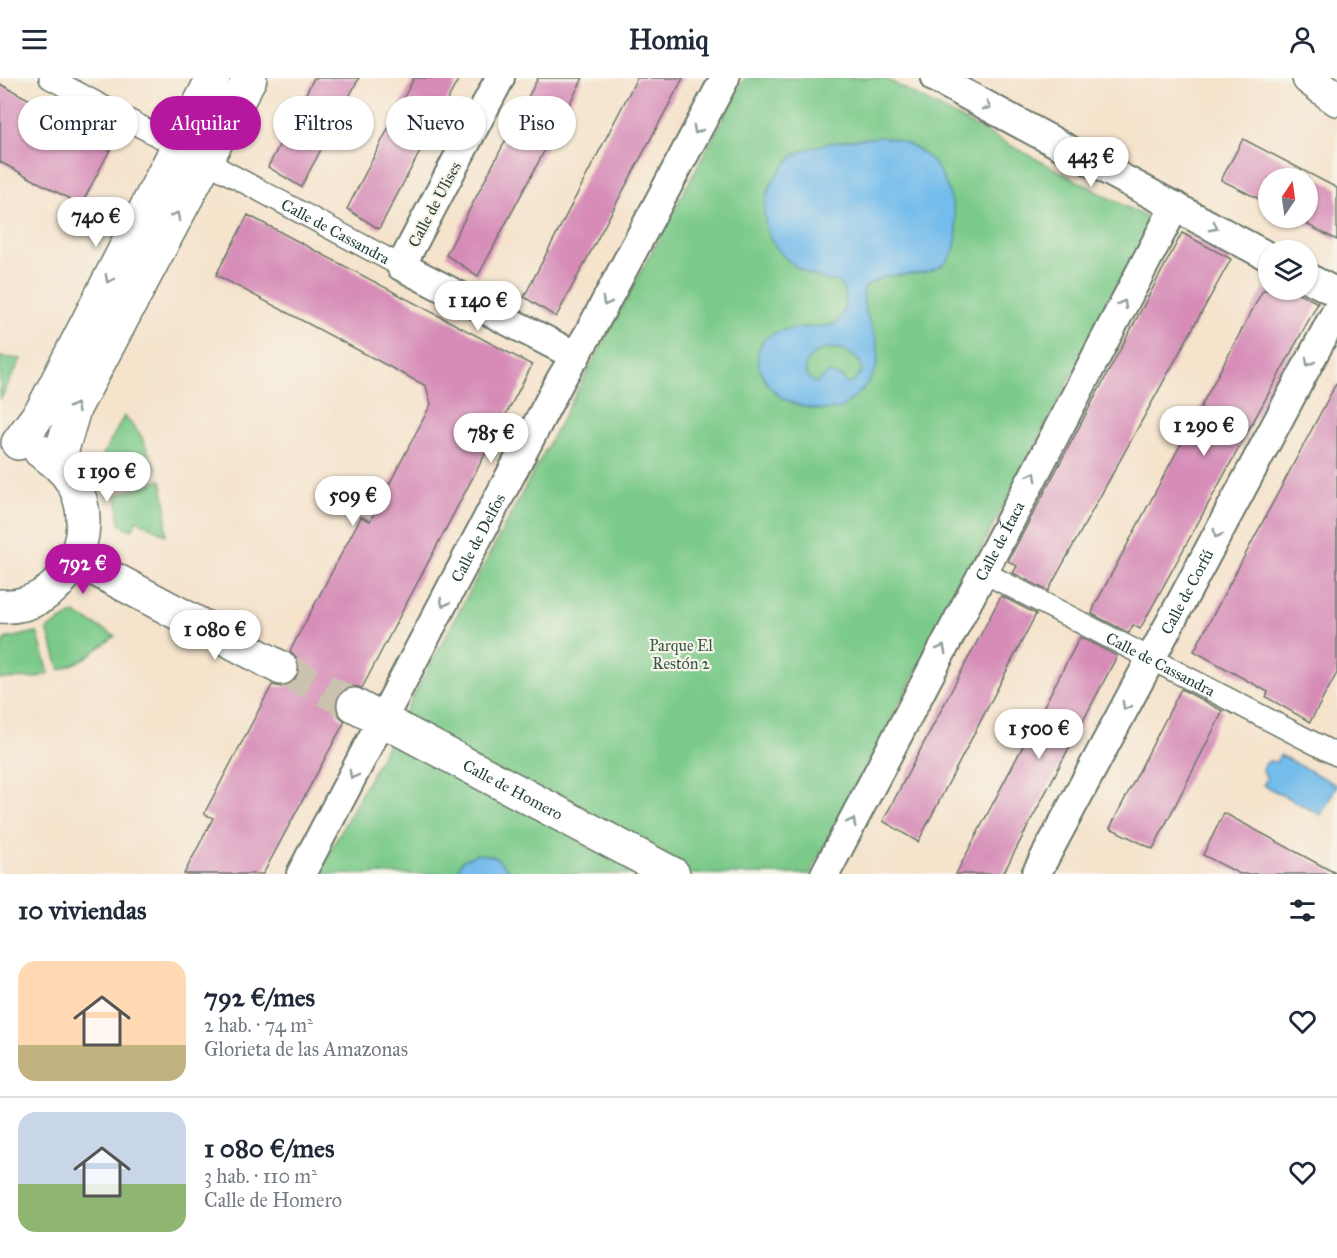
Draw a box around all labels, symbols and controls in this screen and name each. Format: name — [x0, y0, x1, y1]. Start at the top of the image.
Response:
icon: menu — [18, 23, 51, 56]
text: Homiq — [629, 23, 708, 56]
icon: person — [1286, 23, 1319, 56]
chip: Comprar — [18, 96, 138, 150]
chip: Alquilar — [150, 96, 261, 150]
chip: Filtros — [273, 96, 374, 150]
chip: Nuevo — [386, 96, 486, 150]
chip: Piso — [498, 96, 576, 150]
one-way arrow — [980, 99, 991, 110]
one-way arrow — [693, 123, 704, 134]
pin: 443 € — [1049, 137, 1133, 188]
text: 443 € — [1068, 144, 1114, 168]
street label: Calle de Ulises — [404, 158, 465, 250]
north arrow — [1258, 168, 1318, 228]
map controls — [1258, 168, 1318, 300]
street label: Calle de Cassandra — [278, 195, 393, 268]
pin: 740 € — [54, 197, 138, 248]
text: 740 € — [71, 204, 121, 228]
one-way arrow — [169, 212, 180, 223]
one-way arrow — [1208, 220, 1219, 231]
button: layers — [1258, 240, 1318, 300]
one-way arrow — [105, 273, 116, 284]
pin: 1 140 € — [423, 281, 533, 332]
text: 1 140 € — [448, 288, 508, 312]
one-way arrow — [602, 296, 613, 306]
one-way arrow — [1116, 299, 1127, 310]
one-way arrow — [1305, 356, 1316, 366]
one-way arrow — [68, 403, 80, 414]
pin: 1 290 € — [1149, 406, 1259, 457]
pin: 785 € — [449, 413, 533, 464]
text: 1 290 € — [1174, 413, 1234, 437]
text: 785 € — [467, 420, 515, 444]
pin: 1 190 € — [52, 452, 162, 503]
text: 1 190 € — [78, 459, 136, 483]
one-way arrow — [1025, 472, 1037, 483]
pin: 509 € — [311, 476, 395, 527]
text: 509 € — [329, 483, 377, 507]
street label: Calle de Delfos — [447, 490, 509, 585]
street label: Calle de Ítaca — [971, 498, 1029, 584]
one-way arrow — [1213, 528, 1225, 539]
pin: 792 € — [41, 544, 125, 595]
street label: Calle de Corfú — [1157, 546, 1218, 638]
text: 792 € — [59, 551, 107, 575]
one-way arrow — [440, 597, 451, 607]
pin: 1 080 € — [160, 610, 270, 661]
text: 1 080 € — [184, 617, 246, 641]
street label: Calle de Cassandra — [1103, 628, 1218, 700]
park label: Parque El Restón 2 — [649, 636, 713, 673]
one-way arrow — [935, 645, 946, 655]
one-way arrow — [1122, 700, 1133, 710]
pin: 1 500 € — [984, 709, 1094, 760]
text: 1 500 € — [1008, 716, 1070, 740]
street label: Calle de Homero — [460, 755, 566, 824]
one-way arrow — [349, 769, 360, 780]
one-way arrow — [845, 818, 856, 828]
text: 10 viviendas — [18, 894, 146, 926]
icon: filters — [1286, 894, 1319, 927]
text: 792 €/mes — [204, 981, 315, 1013]
icon: home — [66, 985, 138, 1057]
icon: heart — [1286, 1005, 1319, 1038]
text: 2 hab. · 74 m² — [204, 1013, 313, 1037]
text: Glorieta de las Amazonas — [204, 1037, 408, 1061]
text: 1 080 €/mes — [204, 1132, 334, 1164]
icon: home — [66, 1136, 138, 1208]
icon: heart — [1286, 1156, 1319, 1189]
text: 3 hab. · 110 m² — [204, 1164, 317, 1188]
text: Calle de Homero — [204, 1188, 342, 1212]

